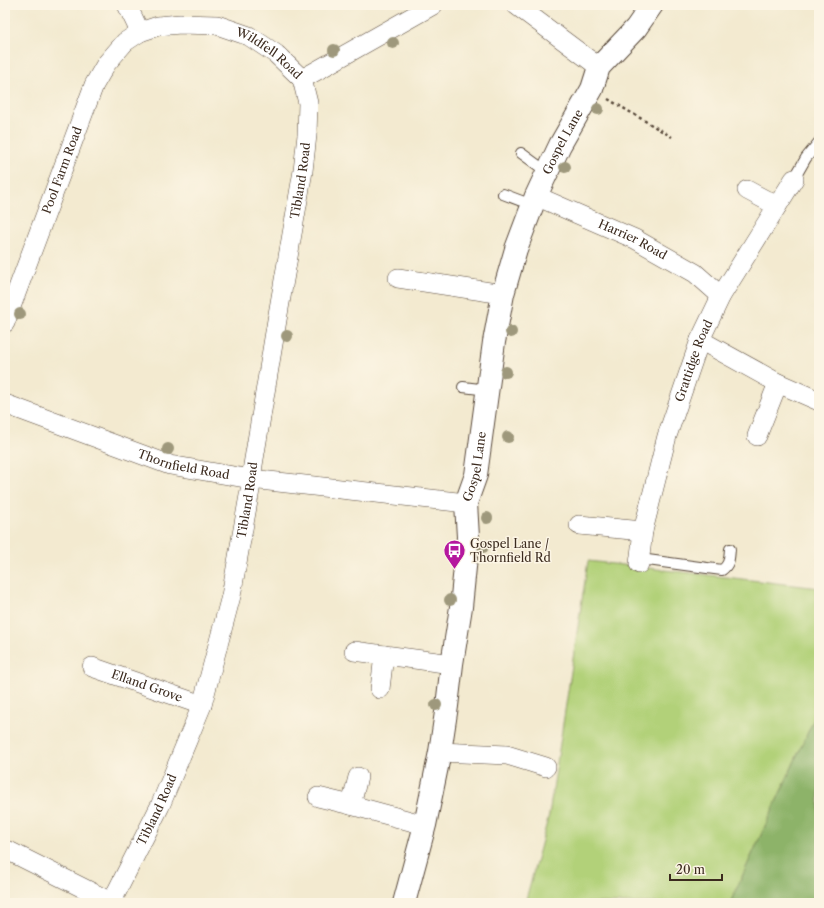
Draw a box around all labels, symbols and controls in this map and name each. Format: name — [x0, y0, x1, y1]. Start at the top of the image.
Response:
street label: Wildfell Road — [233, 24, 306, 82]
street label: Gospel Lane — [539, 106, 586, 177]
street label: Pool Farm Road — [38, 124, 85, 216]
street label: Tibland Road — [287, 141, 313, 220]
street label: Harrier Road — [596, 216, 670, 263]
street label: Grattidge Road — [671, 317, 716, 404]
street label: Gospel Lane — [459, 430, 489, 504]
street label: Thornfield Road — [135, 446, 232, 482]
street label: Tibland Road — [233, 460, 260, 540]
place label: Gospel Lane / Thornfield Rd — [470, 536, 552, 565]
bus stop icon: Gospel Lane / Thornfield Rd — [442, 538, 468, 571]
street label: Elland Grove — [109, 666, 185, 705]
street label: Tibland Road — [133, 771, 180, 848]
scale bar — [670, 856, 722, 882]
text: 20 m — [676, 862, 705, 877]

